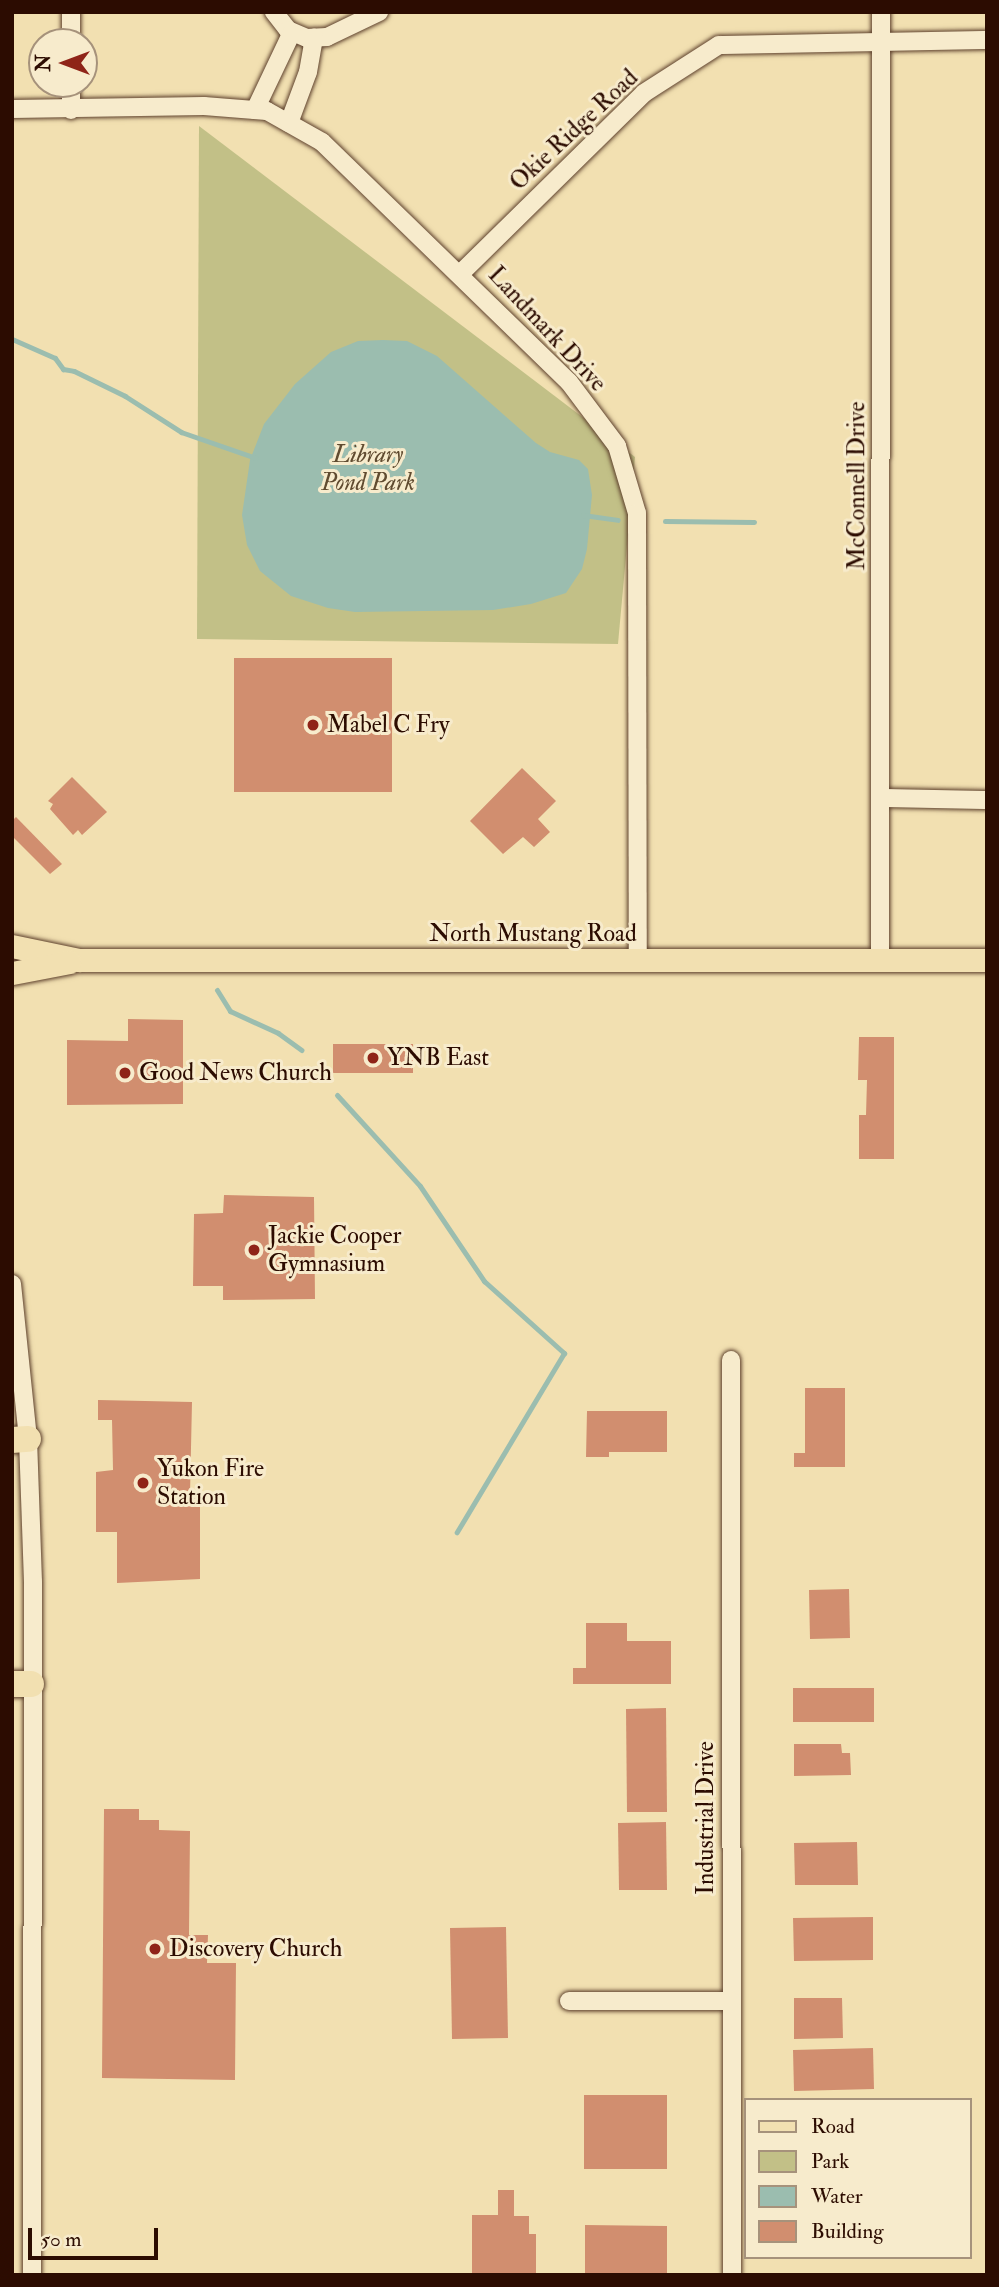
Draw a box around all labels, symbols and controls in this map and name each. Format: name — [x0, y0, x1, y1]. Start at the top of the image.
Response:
north arrow — [28, 28, 98, 98]
text: N — [32, 55, 56, 72]
street label: Okie Ridge Road — [504, 63, 644, 197]
street label: Landmark Drive — [482, 261, 612, 397]
street label: McConnell Drive — [843, 402, 871, 570]
park label: Library Pond Park — [321, 441, 415, 497]
place label: Mabel C Fry — [327, 711, 450, 739]
marker: Mabel C Fry — [305, 717, 321, 733]
street label: North Mustang Road — [429, 920, 637, 948]
place label: YNB East — [387, 1044, 489, 1072]
marker: YNB East — [365, 1050, 381, 1066]
place label: Good News Church — [139, 1059, 332, 1087]
marker: Good News Church — [117, 1065, 133, 1081]
place label: Jackie Cooper Gymnasium — [268, 1222, 401, 1278]
marker: Jackie Cooper Gymnasium — [246, 1242, 262, 1258]
place label: Yukon Fire Station — [157, 1455, 264, 1511]
marker: Yukon Fire Station — [135, 1475, 151, 1491]
street label: Industrial Drive — [692, 1741, 720, 1895]
place label: Discovery Church — [169, 1935, 342, 1963]
marker: Discovery Church — [147, 1941, 163, 1957]
legend — [744, 2098, 971, 2259]
text: Road — [811, 2113, 855, 2140]
text: Park — [811, 2148, 849, 2175]
text: Water — [811, 2183, 863, 2210]
scale bar — [32, 2214, 161, 2258]
text: Building — [811, 2218, 884, 2245]
text: 50 m — [41, 2226, 82, 2253]

